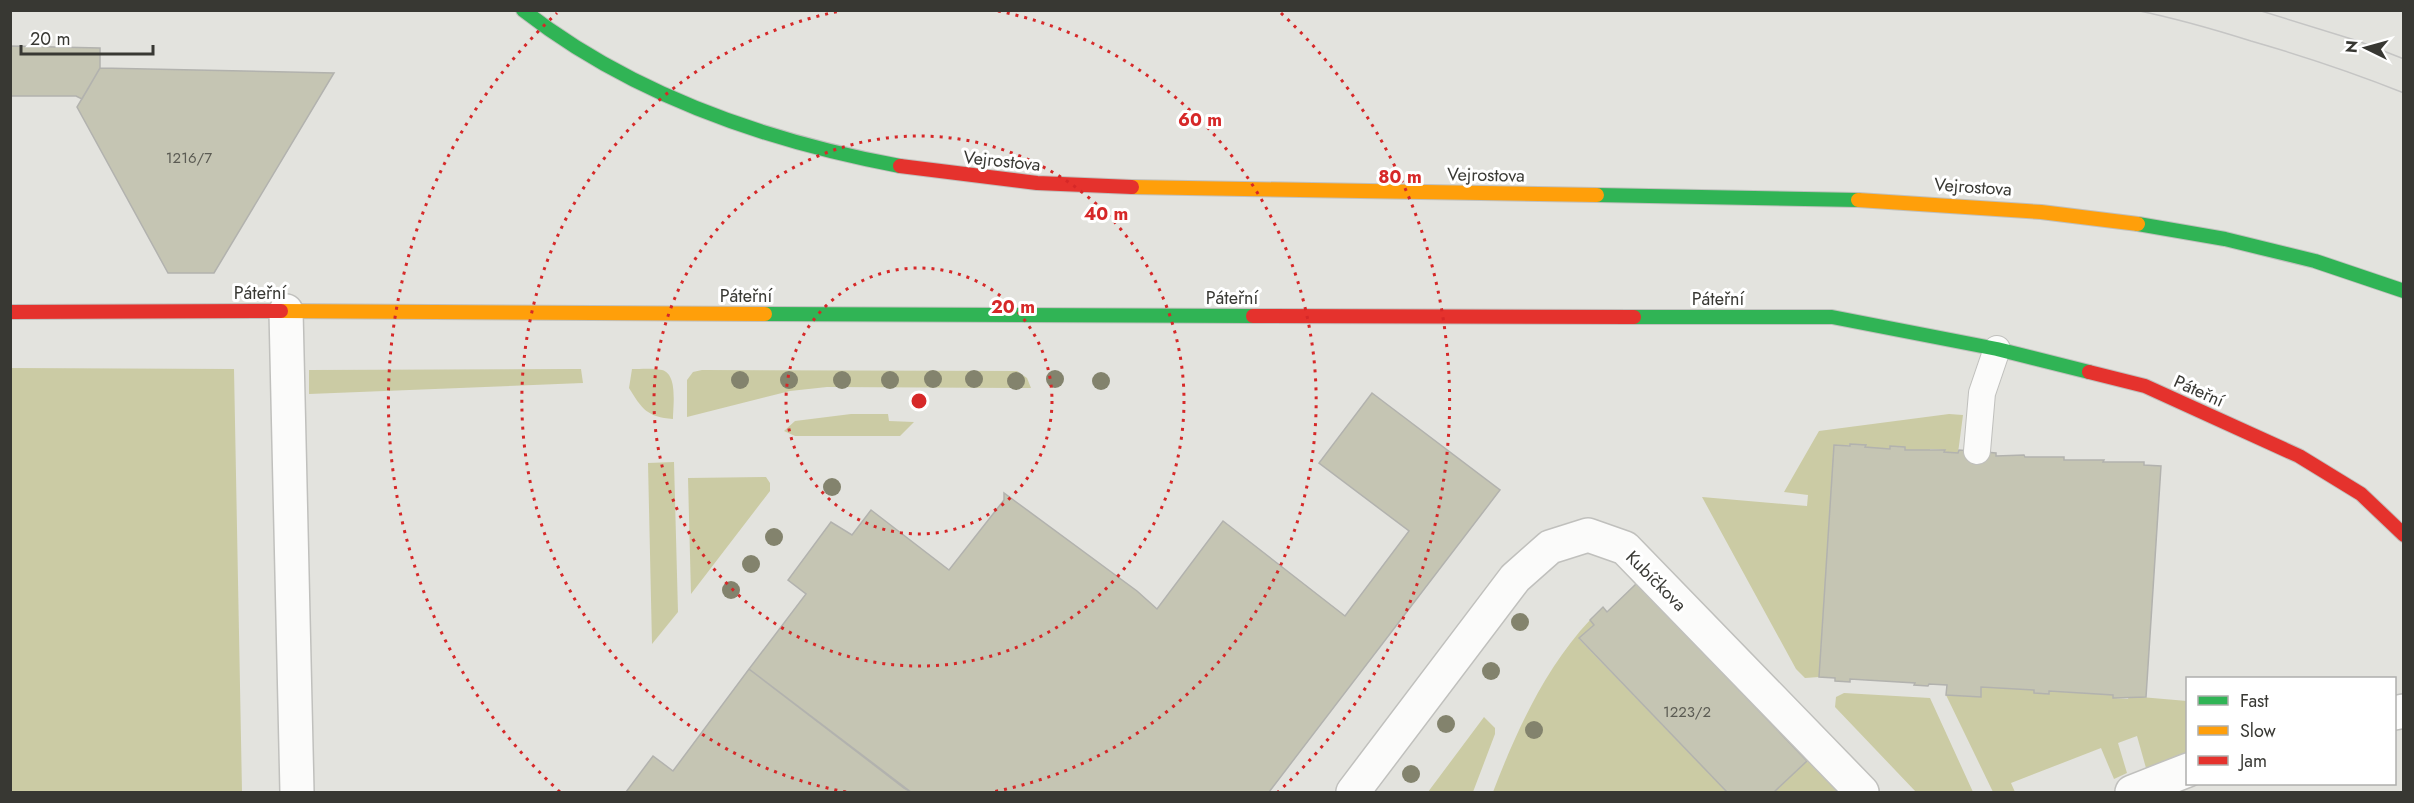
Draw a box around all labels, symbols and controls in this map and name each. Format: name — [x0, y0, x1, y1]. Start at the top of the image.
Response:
scale bar — [21, 18, 153, 56]
north arrow — [2336, 18, 2396, 78]
text: 20 m — [30, 26, 70, 52]
text: N — [2340, 39, 2364, 54]
text: 60 m — [1178, 107, 1222, 133]
street label: Vejrostova — [962, 144, 1042, 178]
house number: 1216/7 — [166, 147, 212, 169]
street label: Vejrostova — [1447, 161, 1525, 189]
text: 80 m — [1378, 164, 1422, 190]
street label: Vejrostova — [1933, 171, 2013, 203]
text: 40 m — [1084, 201, 1128, 227]
street label: Páteřní — [234, 280, 288, 306]
street label: Páteřní — [720, 283, 774, 309]
street label: Páteřní — [1206, 285, 1260, 311]
street label: Páteřní — [1692, 286, 1746, 312]
text: 20 m — [991, 294, 1035, 320]
street label: Páteřní — [2170, 368, 2229, 414]
centre of rings — [909, 391, 929, 411]
street label: Kubíčkova — [1620, 545, 1692, 617]
legend — [2186, 677, 2396, 785]
text: Fast — [2240, 688, 2269, 714]
house number: 1223/2 — [1663, 701, 1711, 723]
text: Slow — [2240, 718, 2277, 744]
text: Jam — [2238, 748, 2267, 774]

